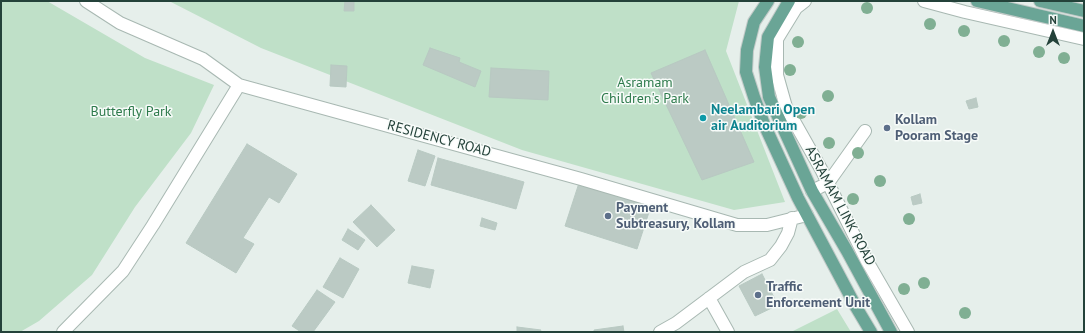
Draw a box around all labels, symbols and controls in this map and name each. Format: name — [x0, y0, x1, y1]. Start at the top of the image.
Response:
north arrow — [1033, 12, 1073, 52]
text: N — [1049, 13, 1057, 27]
park label: Asramam Children's Park — [601, 75, 689, 108]
place label: Neelambari Open air Auditorium — [711, 102, 815, 134]
park label: Butterfly Park — [90, 104, 172, 120]
place label: Kollam Pooram Stage — [895, 112, 978, 144]
marker: Neelambari Open air Auditorium — [698, 113, 708, 123]
street label: RESIDENCY ROAD — [385, 117, 493, 161]
marker: Kollam Pooram Stage — [882, 123, 892, 133]
street label: ASRAMAM LINK ROAD — [801, 143, 879, 269]
place label: Payment Subtreasury, Kollam — [616, 200, 735, 232]
marker: Payment Subtreasury, Kollam — [603, 211, 613, 221]
place label: Traffic Enforcement Unit — [766, 279, 870, 312]
marker: Traffic Enforcement Unit — [753, 290, 763, 300]

